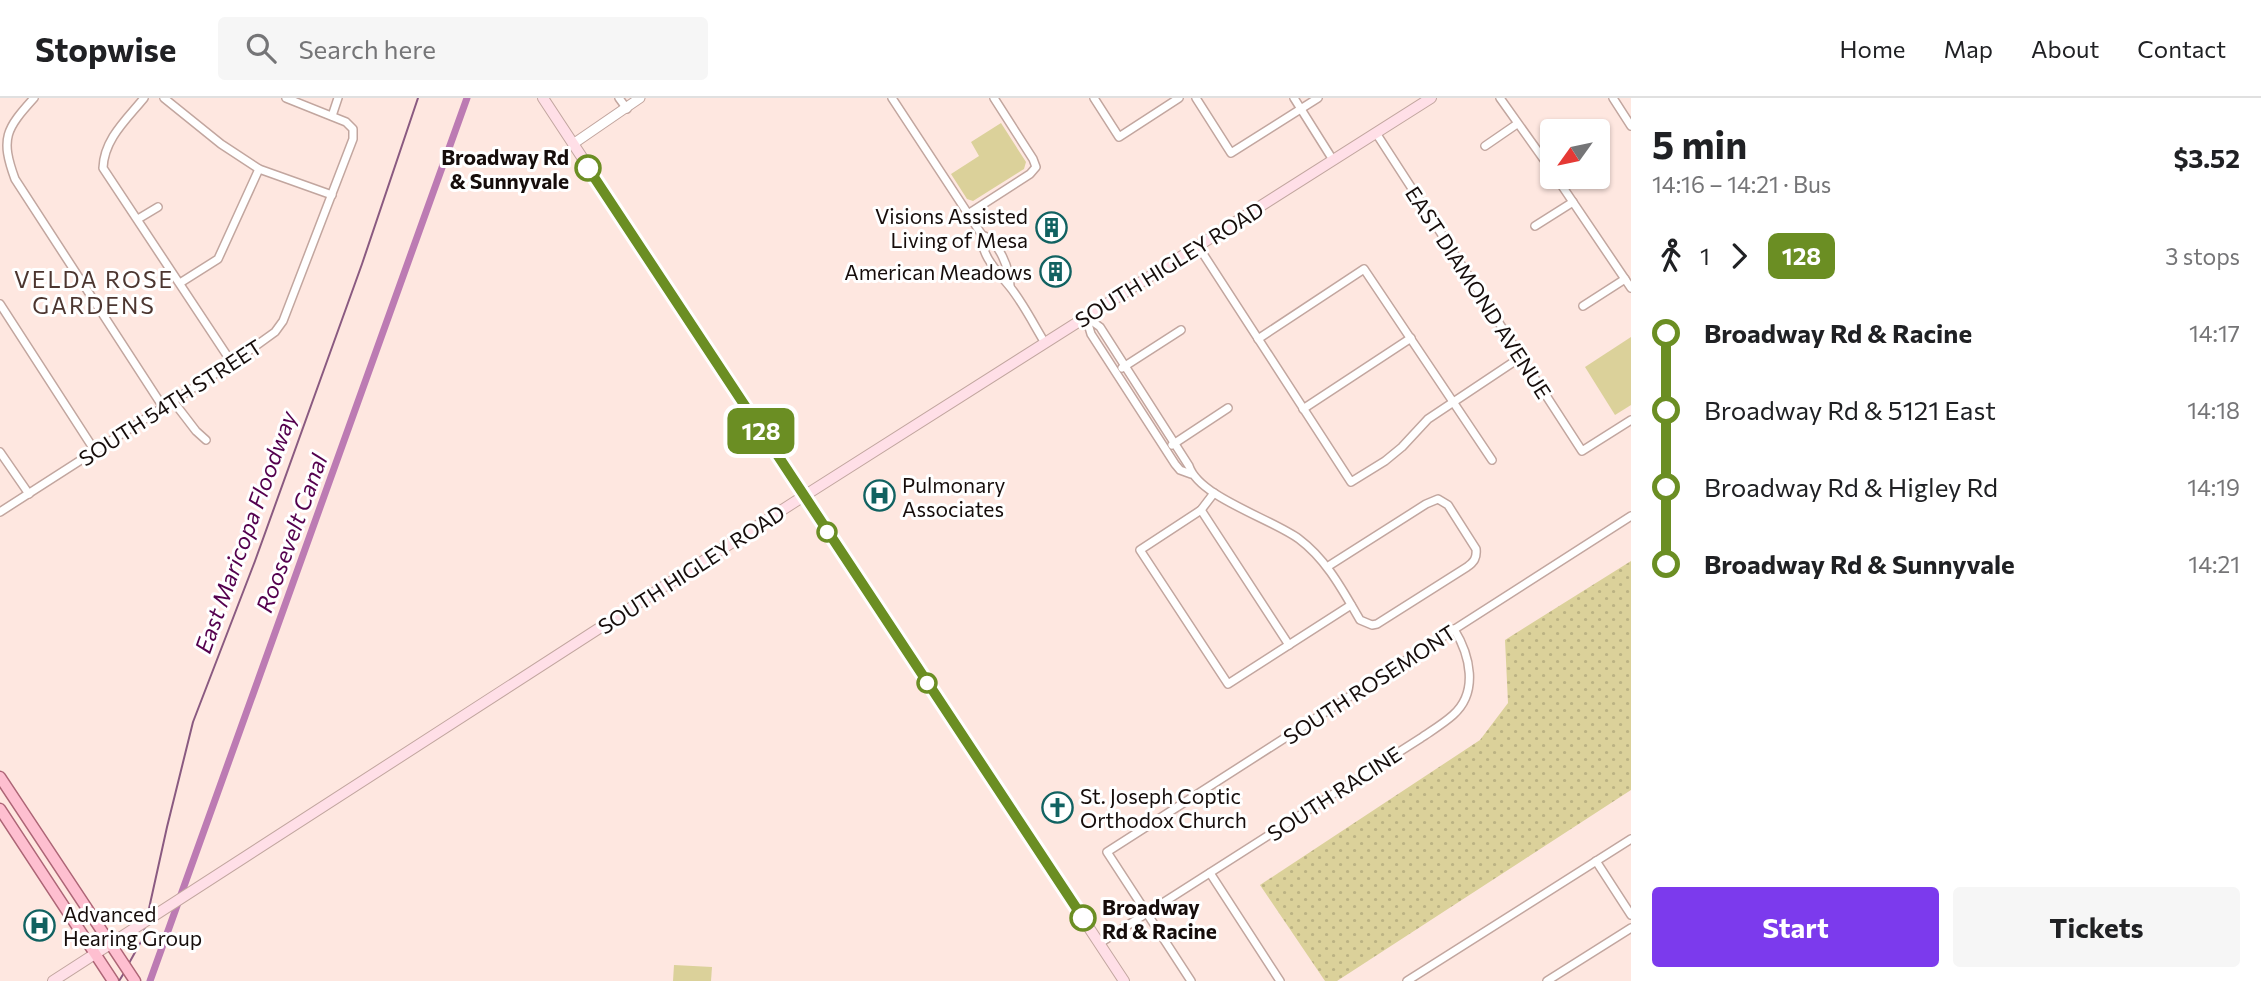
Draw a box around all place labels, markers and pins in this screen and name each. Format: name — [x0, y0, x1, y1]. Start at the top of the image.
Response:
place label: Broadway Rd & Sunnyvale — [441, 144, 569, 193]
marker: Broadway Rd & Sunnyvale — [575, 155, 601, 181]
place label: Visions Assisted Living of Mesa — [875, 203, 1028, 252]
building icon: Visions Assisted Living of Mesa — [1034, 210, 1068, 244]
building icon: American Meadows — [1038, 254, 1072, 288]
place label: American Meadows — [844, 259, 1032, 284]
place label: Pulmonary Associates — [902, 472, 1006, 521]
hospital icon: Pulmonary Associates — [862, 479, 896, 513]
unlabelled marker — [817, 522, 837, 542]
unlabelled marker — [917, 673, 937, 693]
place label: St. Joseph Coptic Orthodox Church — [1080, 783, 1247, 832]
church icon: St. Joseph Coptic Orthodox Church — [1040, 790, 1074, 824]
place label: Broadway Rd & Racine — [1102, 894, 1217, 943]
place label: Advanced Hearing Group — [63, 901, 202, 950]
marker: Broadway Rd & Racine — [1070, 905, 1096, 931]
hospital icon: Advanced Hearing Group — [23, 908, 57, 942]

